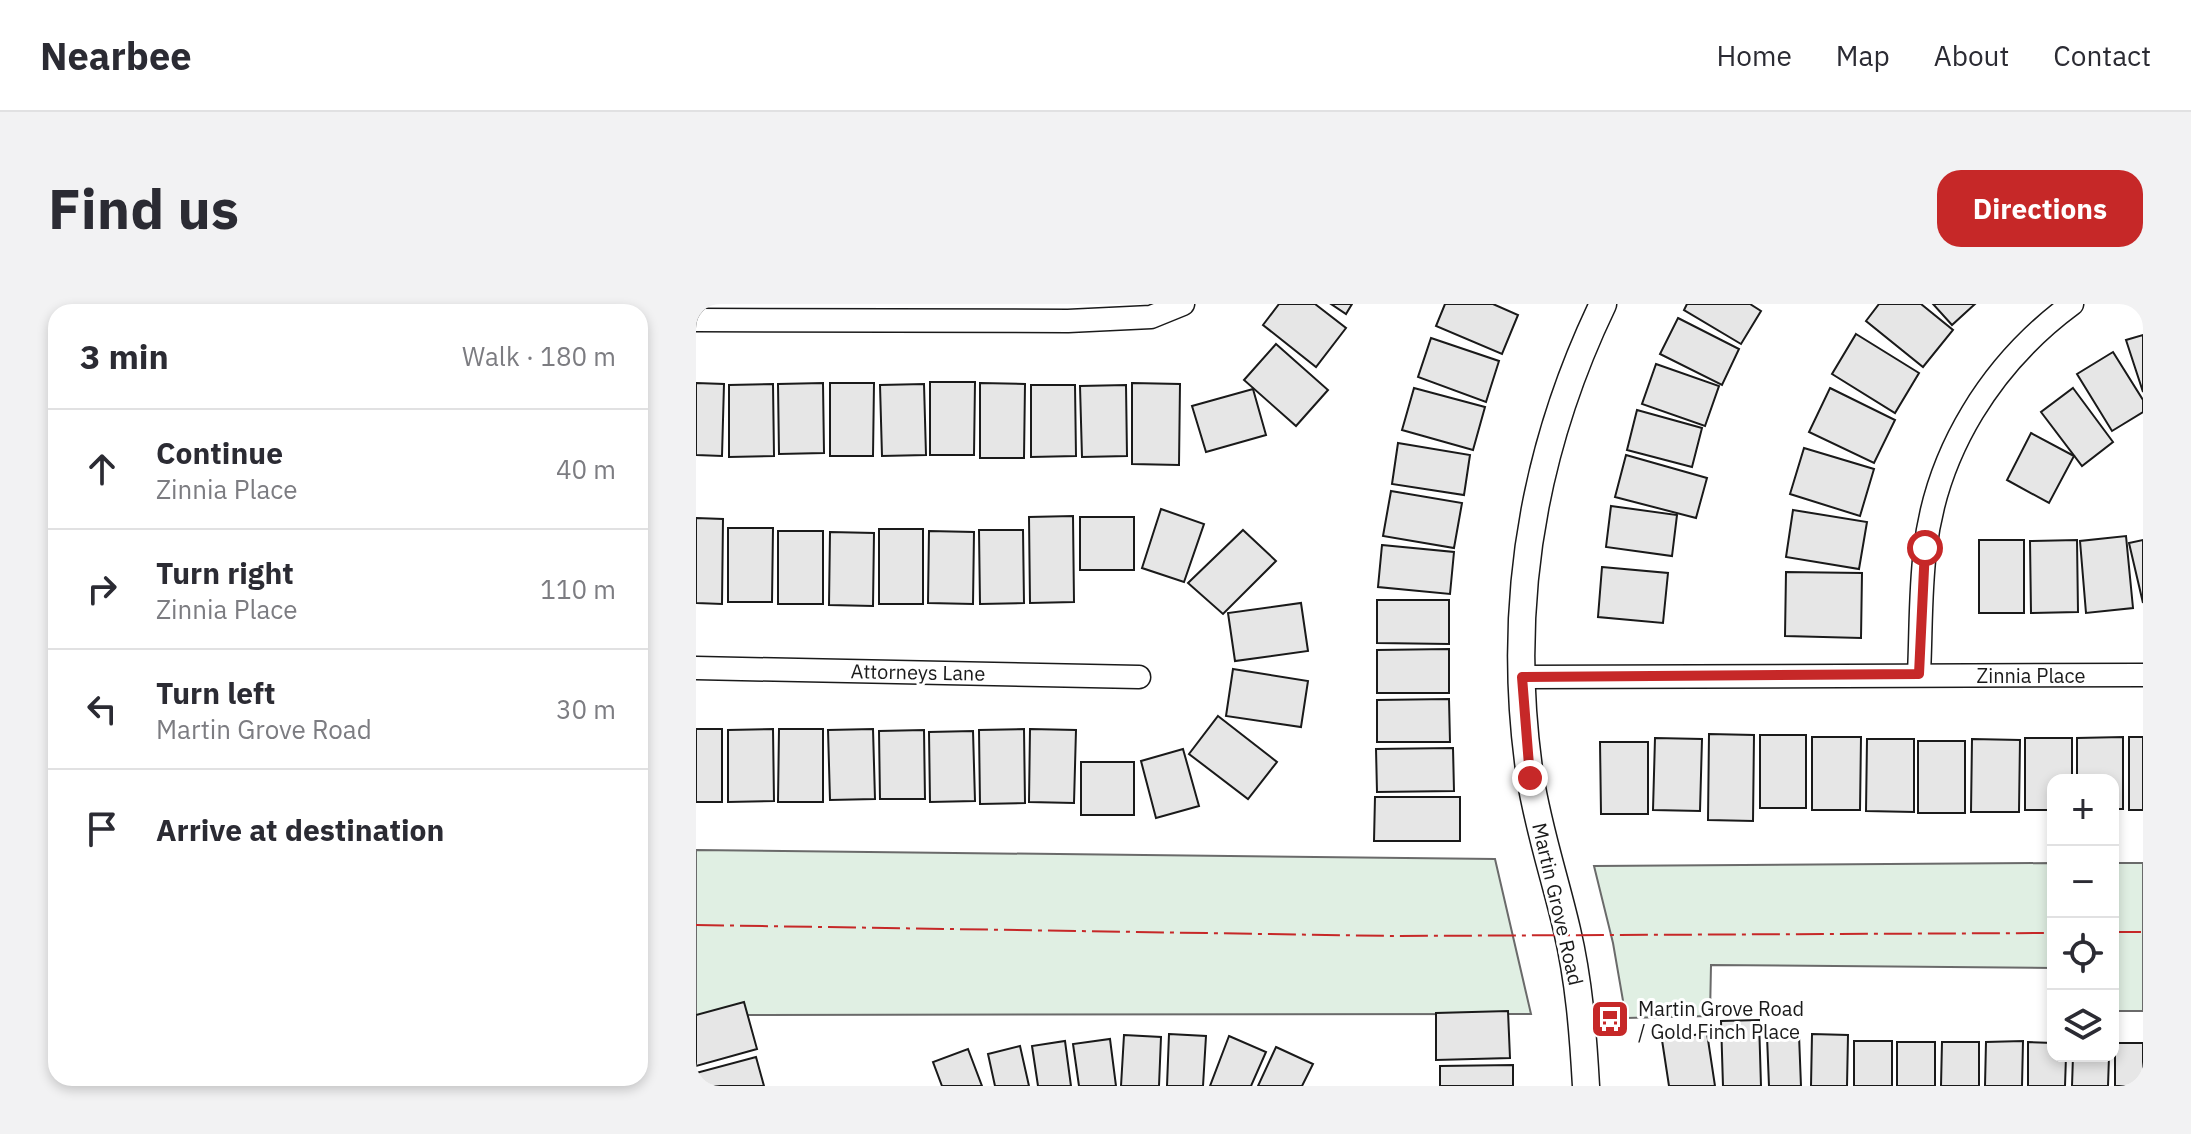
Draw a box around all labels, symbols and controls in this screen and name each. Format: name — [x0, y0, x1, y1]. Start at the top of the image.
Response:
text: Nearbee — [40, 31, 192, 80]
text: Home — [1716, 37, 1792, 74]
text: Map — [1836, 37, 1890, 74]
text: About — [1934, 37, 2009, 74]
text: Contact — [2053, 37, 2151, 74]
button: Directions — [1937, 170, 2143, 247]
text: Find us — [48, 172, 239, 244]
text: 3 min — [80, 334, 169, 378]
text: Walk · 180 m — [462, 339, 616, 373]
text: Continue — [156, 433, 283, 472]
icon: ahead — [80, 447, 124, 491]
text: 40 m — [556, 452, 616, 486]
text: Zinnia Place — [156, 472, 298, 506]
route start — [1907, 530, 1943, 566]
text: Turn right — [156, 553, 294, 592]
icon: right — [80, 567, 124, 611]
text: 110 m — [540, 572, 616, 606]
text: Zinnia Place — [156, 592, 298, 626]
street label: Attorneys Lane — [850, 657, 986, 687]
street label: Zinnia Place — [1977, 662, 2085, 689]
text: Turn left — [156, 673, 275, 712]
icon: left — [80, 687, 124, 731]
text: 30 m — [556, 692, 616, 726]
text: Martin Grove Road — [156, 712, 372, 746]
route end — [1512, 760, 1548, 796]
map controls — [2047, 774, 2119, 1062]
button: + — [2047, 774, 2119, 846]
icon: arrive — [80, 807, 124, 851]
text: Arrive at destination — [156, 810, 444, 849]
street label: Martin Grove Road — [1526, 820, 1590, 988]
button: − — [2047, 846, 2119, 918]
button: locate — [2047, 918, 2119, 990]
button: layers — [2047, 990, 2119, 1062]
place label: Martin Grove Road / Gold Finch Place — [1638, 995, 1804, 1045]
bus stop icon: Martin Grove Road / Gold Finch Place — [1589, 998, 1631, 1040]

